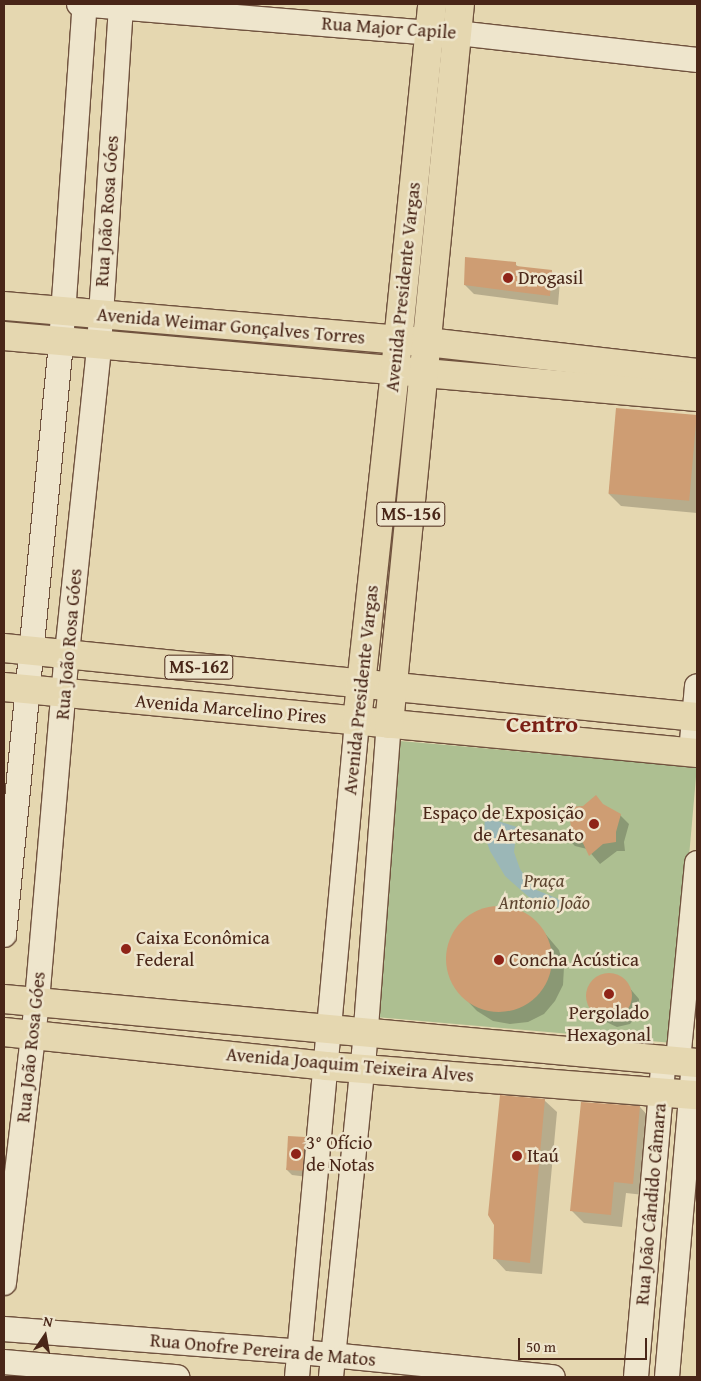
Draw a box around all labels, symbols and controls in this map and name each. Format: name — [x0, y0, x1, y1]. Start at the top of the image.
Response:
street label: Rua Major Capile — [321, 12, 457, 44]
street label: Rua João Rosa Góes — [90, 135, 124, 287]
street label: Avenida Presidente Vargas — [381, 181, 425, 393]
place label: Drogasil — [518, 267, 583, 289]
marker: Drogasil — [502, 272, 514, 284]
street label: Avenida Weimar Gonçalves Torres — [96, 303, 366, 349]
road number: MS-156 — [376, 498, 446, 530]
street label: Rua João Rosa Góes — [51, 567, 87, 721]
street label: Avenida Presidente Vargas — [339, 584, 383, 796]
road number: MS-162 — [164, 652, 234, 682]
street label: Avenida Marcelino Pires — [134, 689, 328, 729]
district label: Centro — [506, 710, 578, 738]
place label: Espaço de Exposição de Artesanato — [423, 802, 584, 846]
marker: Espaço de Exposição de Artesanato — [588, 818, 600, 830]
park label: Praça Antonio João — [498, 870, 590, 914]
place label: Caixa Econômica Federal — [136, 927, 270, 971]
marker: Caixa Econômica Federal — [120, 943, 132, 955]
place label: Concha Acústica — [509, 949, 639, 971]
marker: Concha Acústica — [493, 954, 505, 966]
street label: Rua João Rosa Góes — [12, 970, 50, 1124]
marker: Pergolado Hexagonal — [603, 988, 615, 1000]
place label: Pergolado Hexagonal — [567, 1002, 651, 1046]
street label: Avenida Joaquim Teixeira Alves — [225, 1043, 475, 1087]
street label: Rua João Cândido Câmara — [631, 1102, 671, 1306]
place label: 3° Ofício de Notas — [306, 1132, 375, 1176]
place label: Itaú — [527, 1145, 559, 1167]
marker: 3° Ofício de Notas — [290, 1148, 302, 1160]
marker: Itaú — [511, 1150, 523, 1162]
north arrow — [20, 1311, 70, 1361]
text: N — [41, 1311, 55, 1332]
scale bar — [521, 1328, 650, 1360]
street label: Rua Onofre Pereira de Matos — [149, 1329, 377, 1371]
text: 50 m — [526, 1336, 556, 1357]

